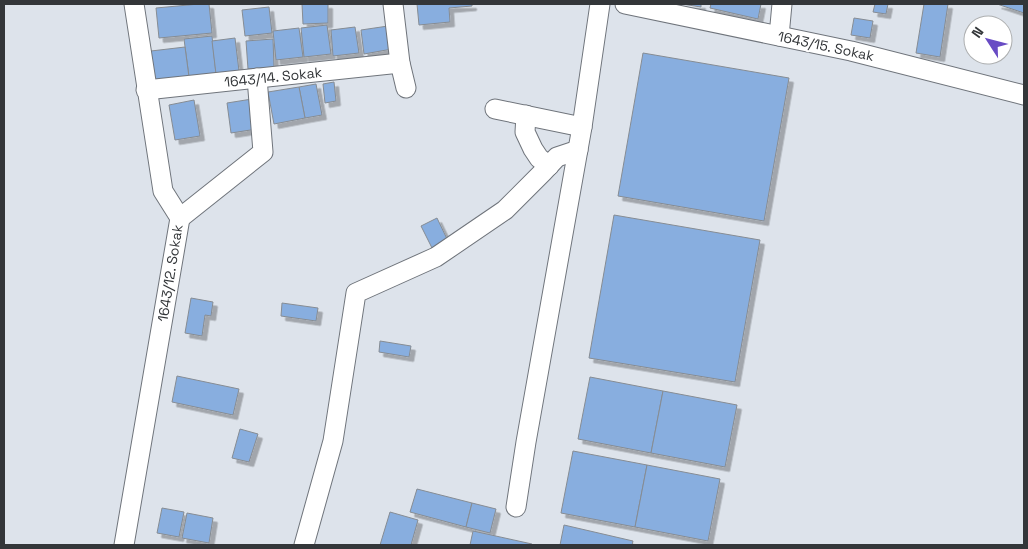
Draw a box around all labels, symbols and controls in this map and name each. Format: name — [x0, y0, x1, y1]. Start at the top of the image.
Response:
north arrow — [963, 15, 1013, 65]
text: N — [967, 23, 988, 41]
street label: 1643/15. Sokak — [776, 27, 876, 65]
street label: 1643/14. Sokak — [223, 63, 323, 91]
street label: 1643/12. Sokak — [153, 223, 187, 323]

